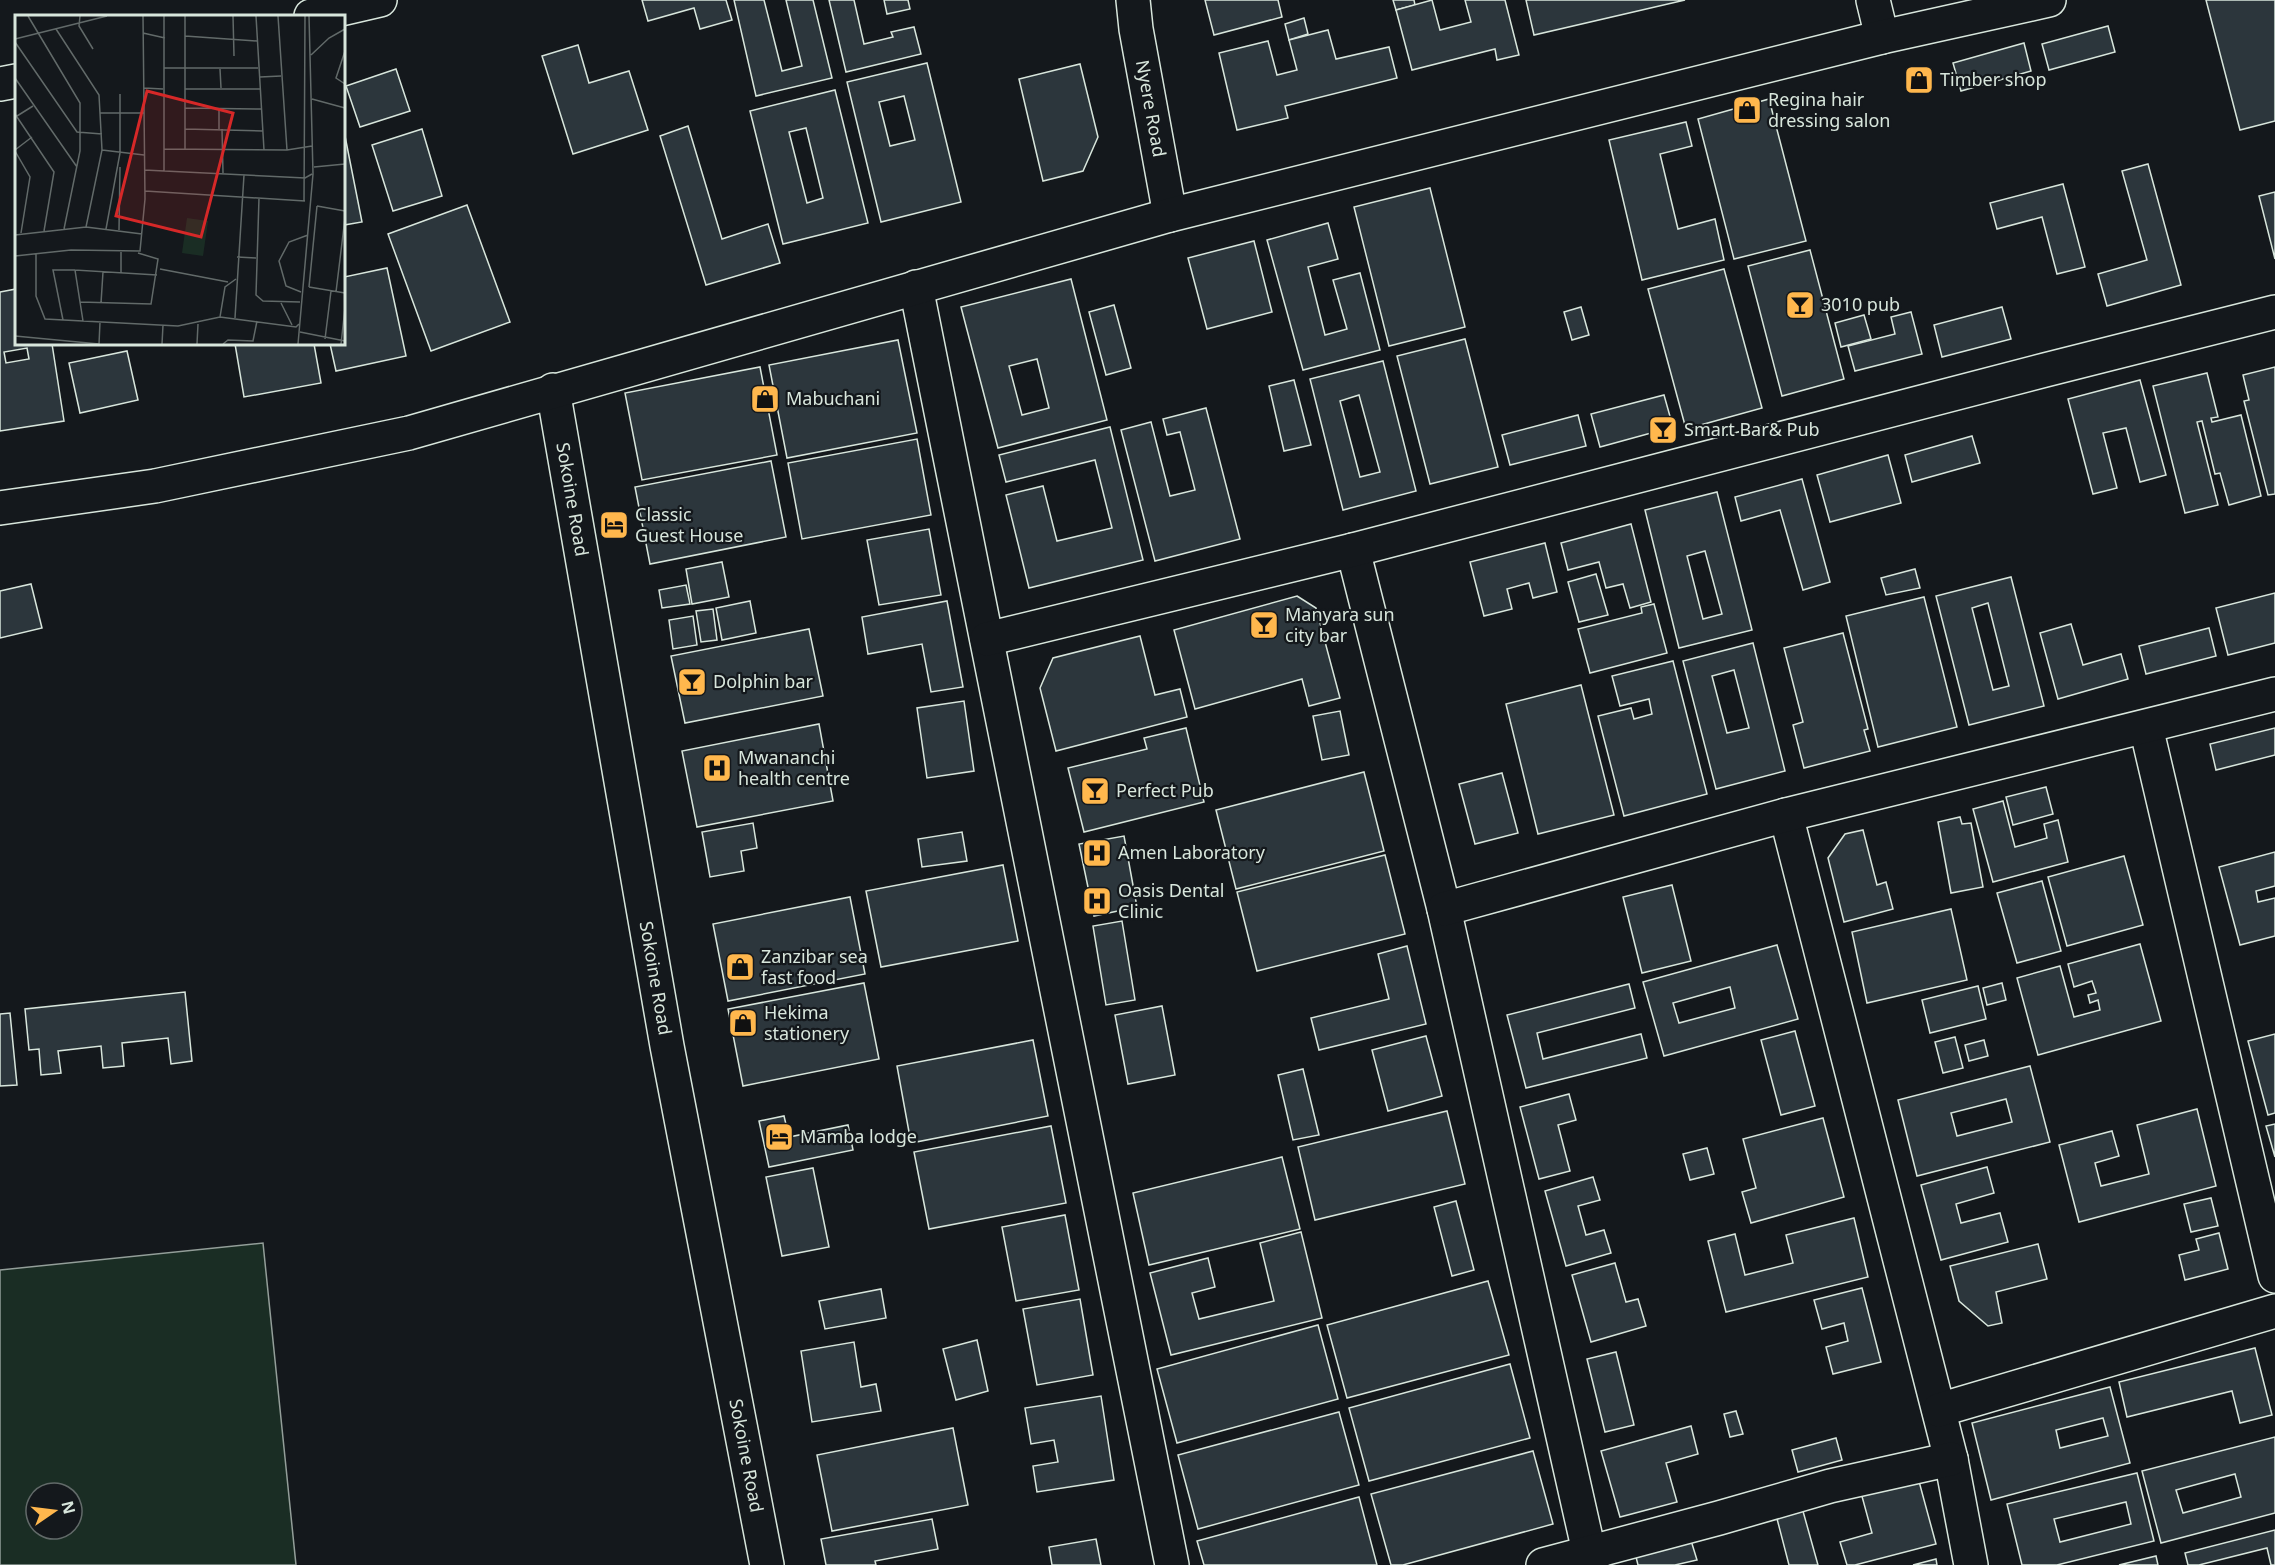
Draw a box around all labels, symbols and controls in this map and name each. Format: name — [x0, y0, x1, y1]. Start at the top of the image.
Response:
inset map — [15, 15, 345, 345]
street label: Nyere Road — [1131, 58, 1172, 159]
shop icon: Timber shop — [1903, 64, 1935, 96]
place label: Timber shop — [1940, 67, 2047, 91]
place label: Regina hair dressing salon — [1768, 87, 1890, 132]
shop icon: Regina hair dressing salon — [1731, 94, 1763, 126]
bar icon: 3010 pub — [1784, 289, 1816, 321]
place label: 3010 pub — [1821, 292, 1900, 316]
shop icon: Mabuchani — [749, 383, 781, 415]
place label: Mabuchani — [786, 386, 880, 410]
bar icon: Smart Bar& Pub — [1647, 414, 1679, 446]
place label: Smart Bar& Pub — [1684, 417, 1820, 441]
street label: Sokoine Road — [551, 440, 595, 558]
place label: Classic Guest House — [635, 502, 743, 547]
hotel icon: Classic Guest House — [598, 509, 630, 541]
place label: Manyara sun city bar — [1285, 602, 1395, 647]
bar icon: Manyara sun city bar — [1248, 609, 1280, 641]
bar icon: Dolphin bar — [676, 666, 708, 698]
place label: Dolphin bar — [713, 669, 813, 693]
place label: Mwananchi health centre — [738, 745, 850, 790]
hospital icon: Mwananchi health centre — [701, 752, 733, 784]
bar icon: Perfect Pub — [1079, 775, 1111, 807]
place label: Perfect Pub — [1116, 778, 1214, 802]
hospital icon: Amen Laboratory — [1081, 837, 1113, 869]
place label: Amen Laboratory — [1118, 840, 1266, 864]
place label: Oasis Dental Clinic — [1118, 878, 1224, 923]
hospital icon: Oasis Dental Clinic — [1081, 885, 1113, 917]
street label: Sokoine Road — [635, 919, 678, 1037]
place label: Zanzibar sea fast food — [761, 944, 868, 989]
shop icon: Zanzibar sea fast food — [724, 951, 756, 983]
place label: Hekima stationery — [764, 1000, 850, 1045]
shop icon: Hekima stationery — [727, 1007, 759, 1039]
hotel icon: Mamba lodge — [763, 1121, 795, 1153]
place label: Mamba lodge — [800, 1124, 917, 1148]
street label: Sokoine Road — [724, 1397, 770, 1514]
north arrow — [24, 1481, 84, 1541]
text: N — [56, 1498, 81, 1516]

